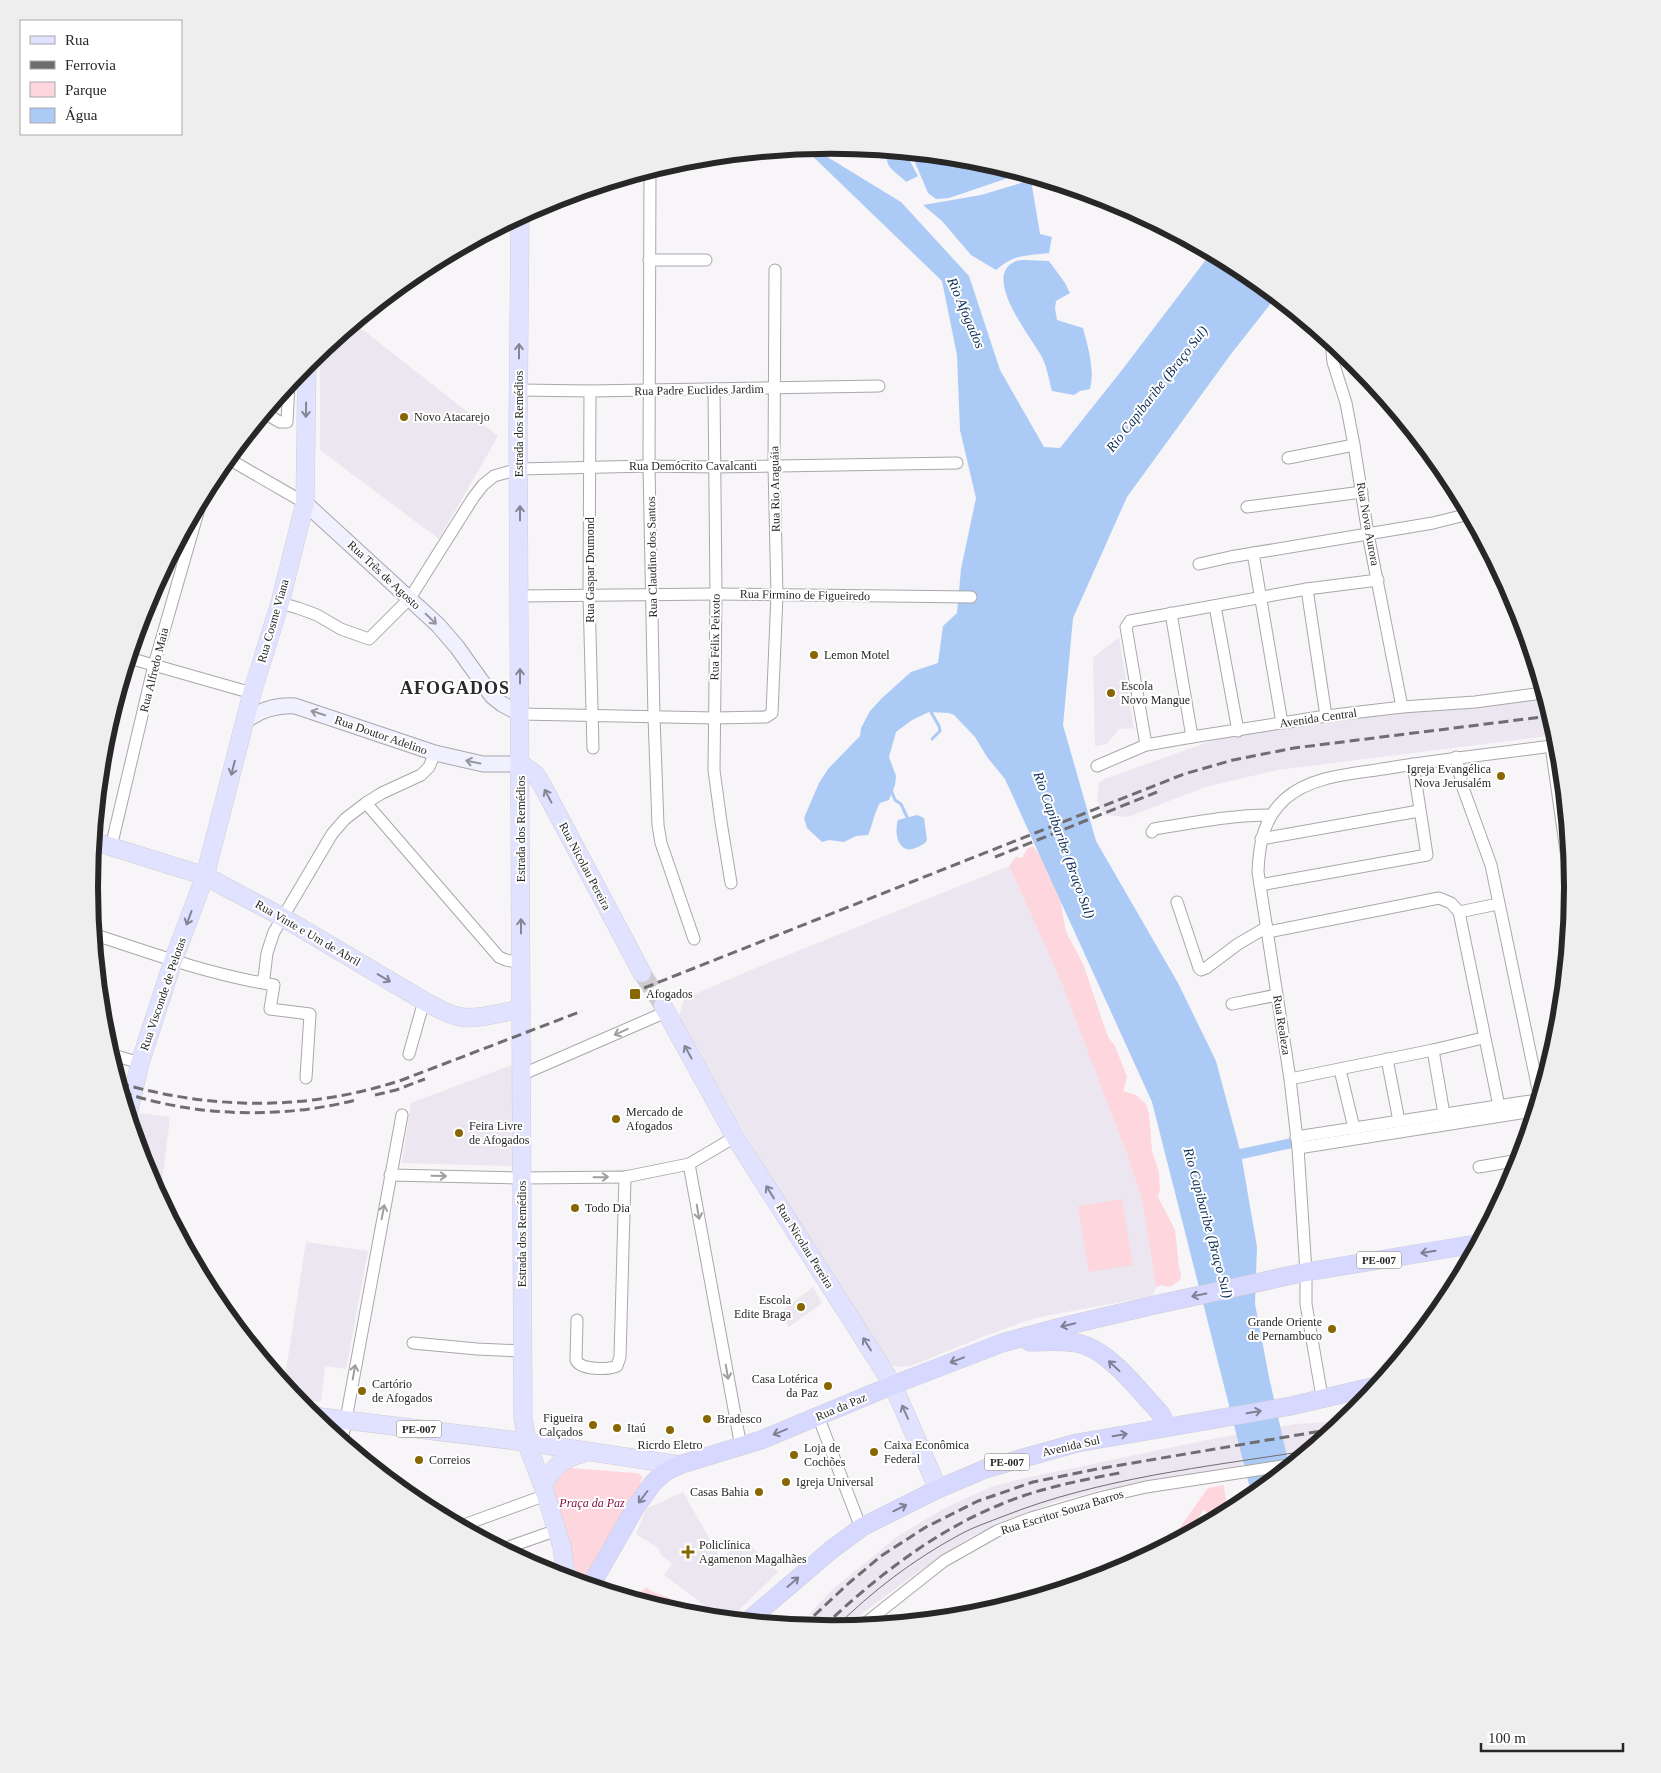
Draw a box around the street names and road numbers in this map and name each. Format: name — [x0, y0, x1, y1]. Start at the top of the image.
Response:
street label: Estrada dos Remédios — [512, 370, 526, 477]
street label: Rua Padre Euclides Jardim — [634, 382, 765, 398]
street label: Rua Rio Araguáia — [767, 445, 783, 532]
street label: Rua Demócrito Cavalcanti — [629, 459, 758, 473]
street label: Rua Nova Aurora — [1354, 481, 1382, 568]
street label: Rua Claudino dos Santos — [644, 496, 660, 618]
street label: Rua Gaspar Drumond — [583, 517, 597, 623]
street label: Rua Três de Agosto — [345, 538, 423, 612]
street label: Rua Cosme Viana — [254, 577, 292, 664]
street label: Rua Firmino de Figueiredo — [740, 587, 870, 603]
street label: Rua Félix Peixoto — [707, 594, 723, 680]
street label: Rua Alfredo Maia — [137, 626, 171, 714]
street label: Avenida Central — [1278, 706, 1358, 730]
street label: Rua Doutor Adelino — [333, 713, 429, 757]
street label: Estrada dos Remédios — [514, 775, 528, 882]
street label: Rua Nicolau Pereira — [556, 820, 614, 913]
street label: Rua Vinte e Um de Abril — [253, 897, 364, 969]
street label: Rua Visconde de Pelotas — [137, 935, 189, 1052]
street label: Rua Realeza — [1270, 994, 1294, 1057]
street label: Estrada dos Remédios — [515, 1180, 529, 1287]
street label: Rua Nicolau Pereira — [773, 1201, 837, 1292]
road number: PE-007 — [1356, 1252, 1402, 1268]
street label: Rua da Paz — [813, 1390, 869, 1424]
road number: PE-007 — [396, 1420, 442, 1438]
street label: Avenida Sul — [1041, 1432, 1102, 1459]
road number: PE-007 — [984, 1454, 1030, 1470]
street label: Rua Escritor Souza Barros — [999, 1487, 1125, 1537]

